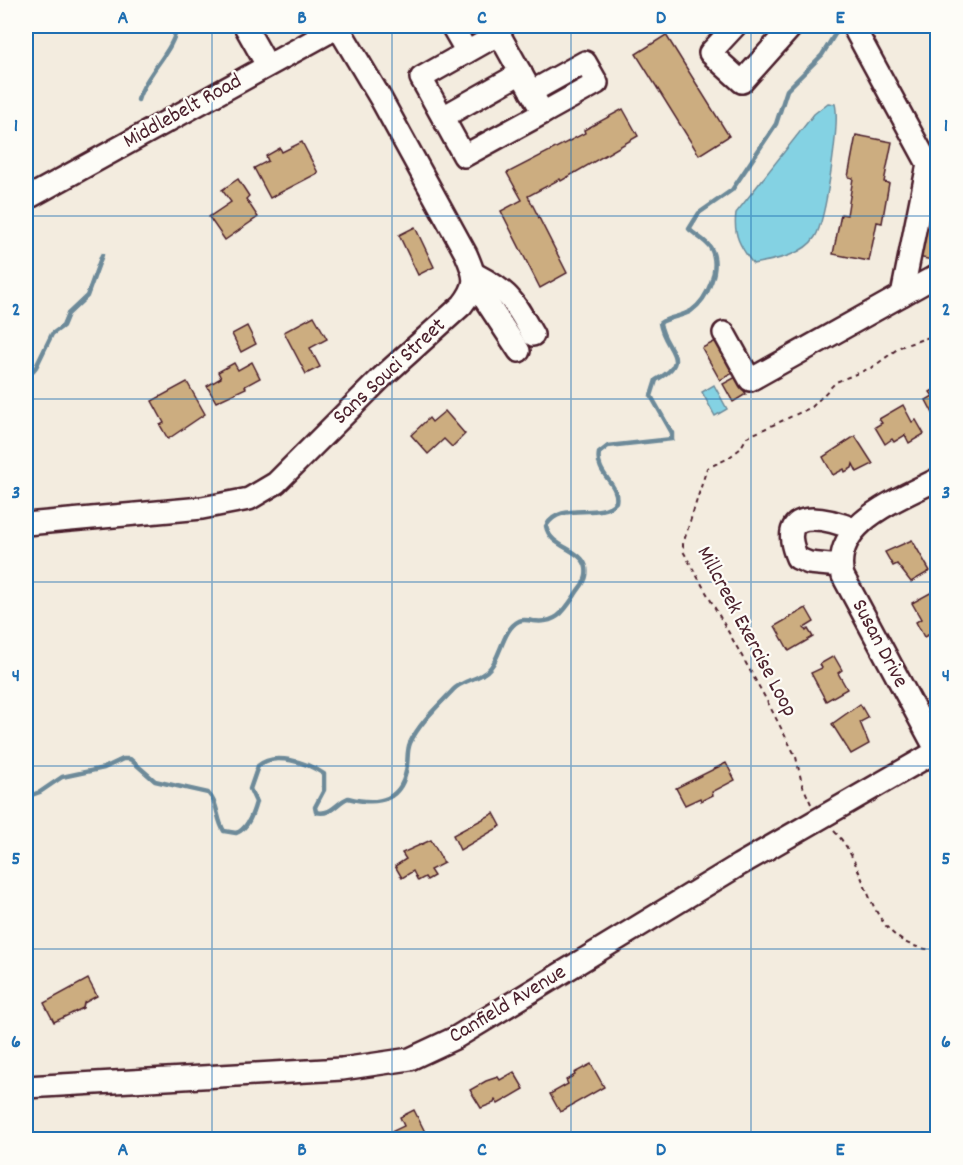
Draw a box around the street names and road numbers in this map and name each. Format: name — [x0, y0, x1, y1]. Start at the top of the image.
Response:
street label: Middlebelt Road — [118, 67, 248, 157]
street label: Sans Souci Street — [326, 311, 454, 433]
street label: Millcreek Exercise Loop — [688, 541, 804, 723]
street label: Susan Drive — [843, 594, 915, 694]
street label: Canfield Avenue — [443, 958, 573, 1052]

